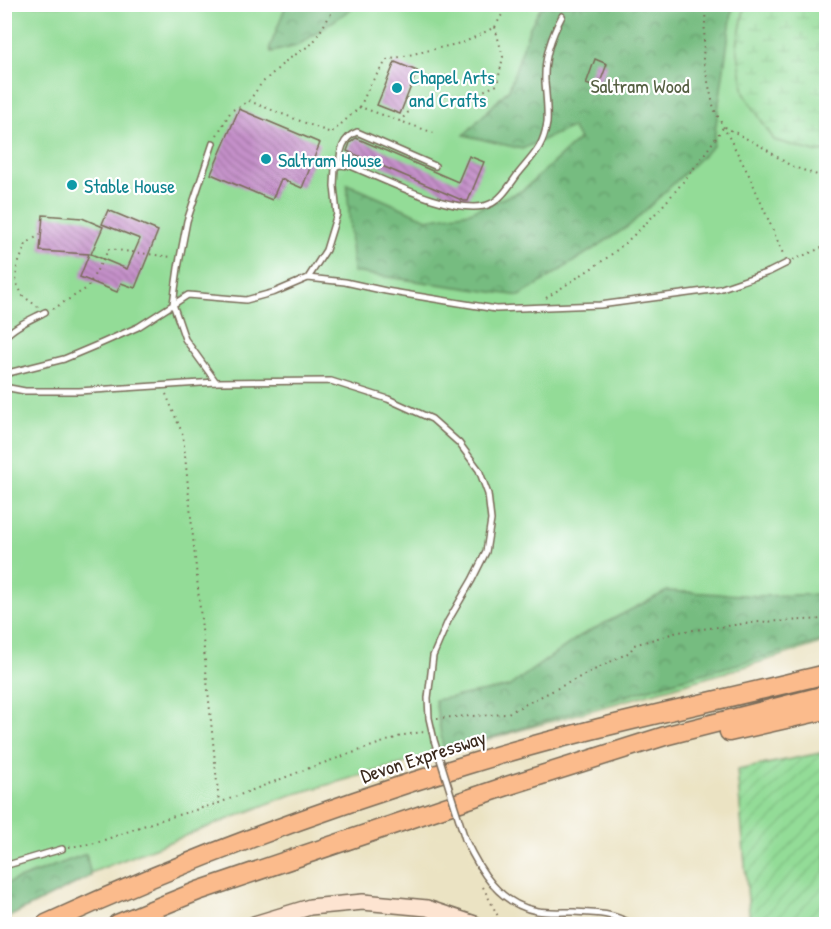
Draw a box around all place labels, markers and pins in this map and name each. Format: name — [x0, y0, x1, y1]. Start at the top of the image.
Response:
place label: Chapel Arts and Crafts — [409, 63, 495, 113]
marker: Chapel Arts and Crafts — [390, 81, 404, 95]
place label: Saltram House — [278, 146, 382, 173]
marker: Saltram House — [259, 152, 273, 166]
place label: Stable House — [84, 172, 175, 199]
marker: Stable House — [65, 178, 79, 192]

